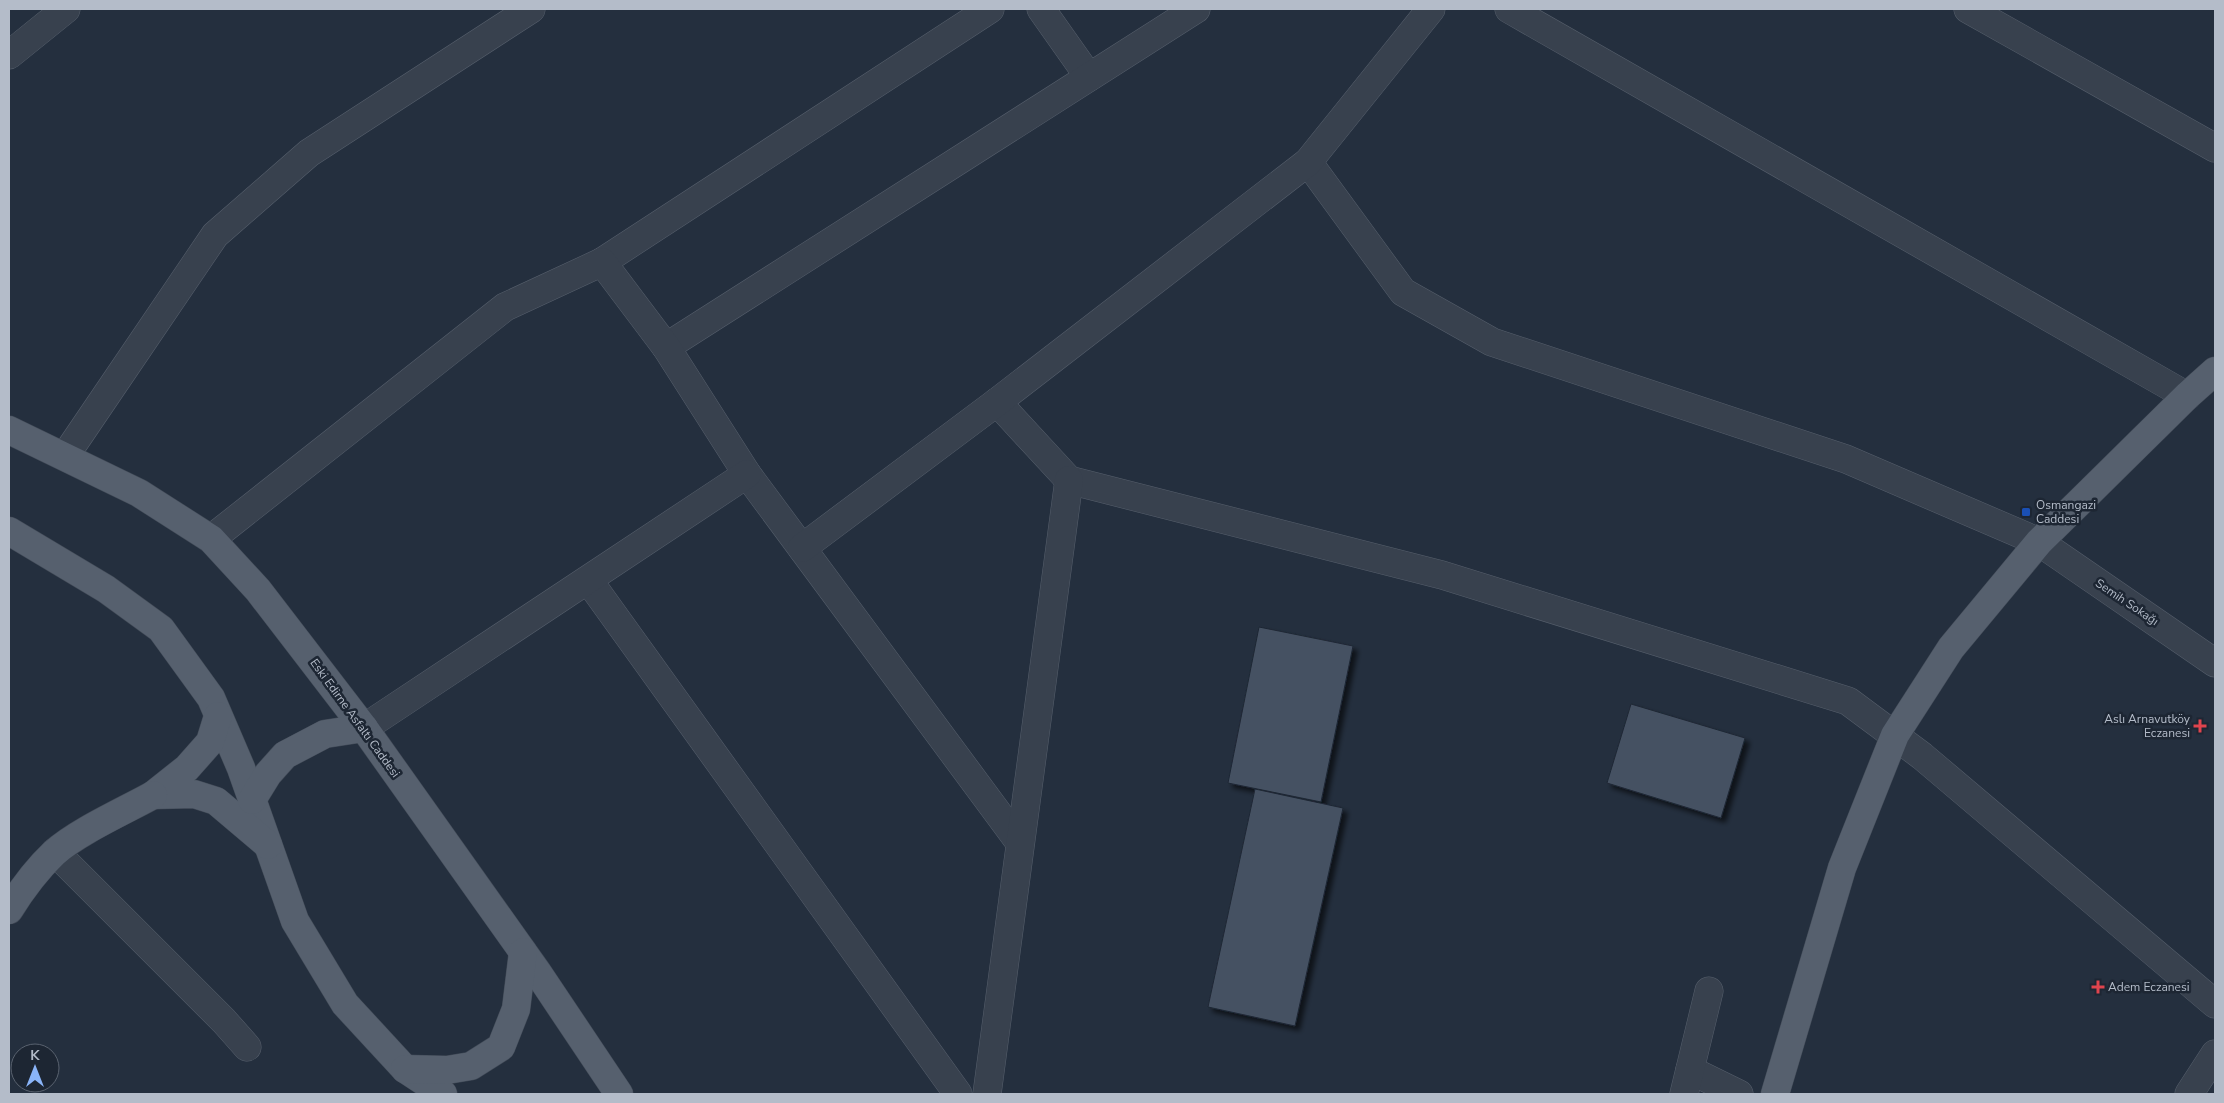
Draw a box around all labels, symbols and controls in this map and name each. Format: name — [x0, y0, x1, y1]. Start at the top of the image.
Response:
place label: Osmangazi Caddesi — [2036, 497, 2096, 527]
marker: Osmangazi Caddesi — [2020, 506, 2032, 518]
street label: Semih Sokağı — [2092, 575, 2162, 629]
street label: Eski Edirne Asfaltı Caddesi — [306, 655, 404, 781]
place label: Aslı Arnavutköy Eczanesi — [2104, 711, 2191, 741]
marker: Aslı Arnavutköy Eczanesi — [2194, 720, 2206, 732]
place label: Adem Eczanesi — [2108, 979, 2190, 995]
marker: Adem Eczanesi — [2092, 981, 2104, 993]
north arrow — [10, 1043, 60, 1093]
text: K — [30, 1046, 40, 1065]

